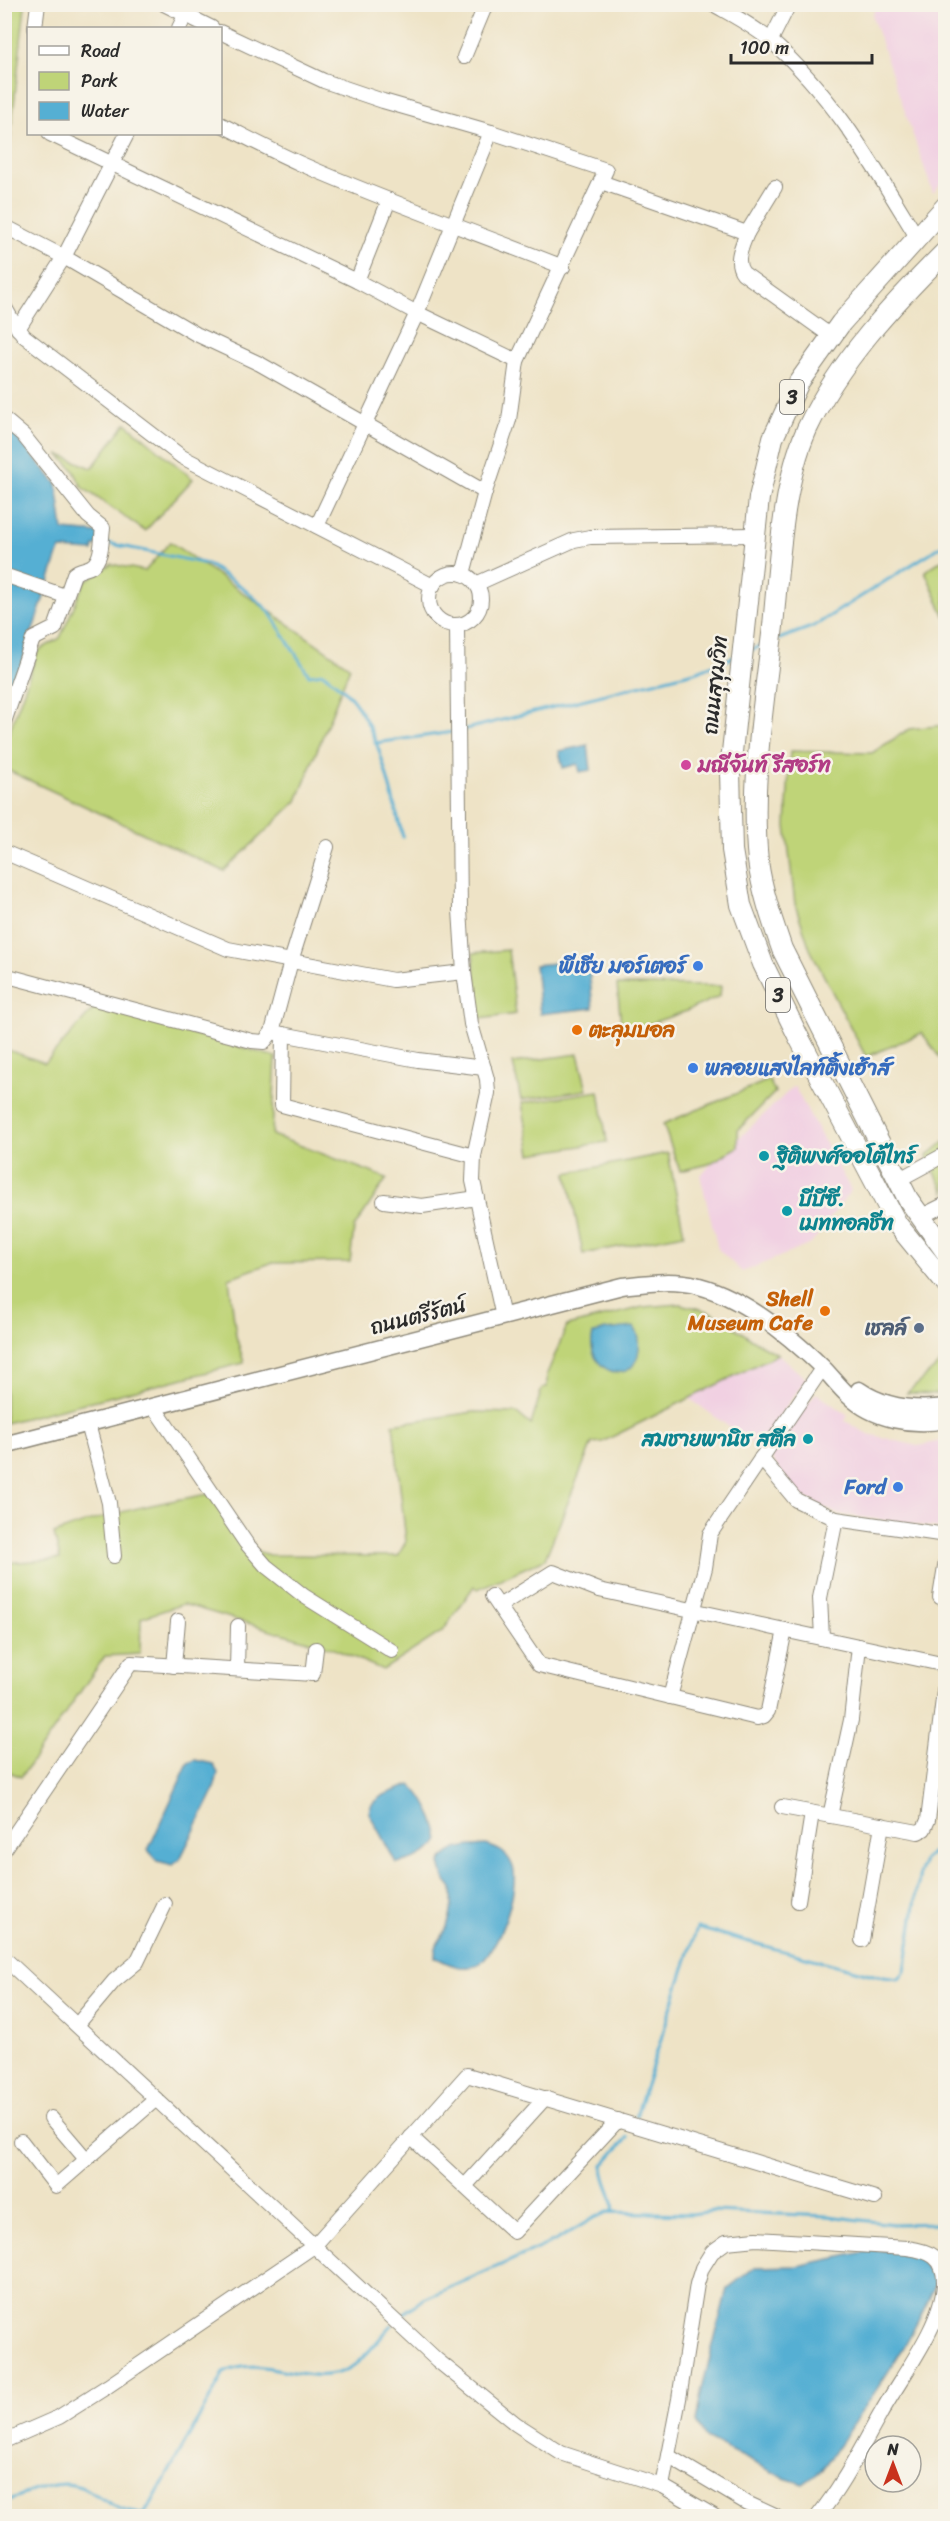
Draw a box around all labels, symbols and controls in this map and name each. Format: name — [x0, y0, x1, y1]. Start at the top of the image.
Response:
legend — [27, 27, 222, 135]
scale bar — [731, 27, 872, 65]
text: 100 m — [740, 32, 789, 64]
text: Road — [81, 35, 121, 67]
text: Park — [81, 65, 118, 97]
text: Water — [81, 95, 130, 127]
road number: 3 — [780, 380, 804, 414]
street label: ถนนสุขุมวิท — [691, 634, 739, 736]
place label: มณีจันท์ รีสอร์ท — [697, 746, 831, 784]
marker: มณีจันท์ รีสอร์ท — [679, 758, 693, 772]
place label: พีเชีย มอร์เตอร์ — [559, 947, 690, 985]
marker: พีเชีย มอร์เตอร์ — [691, 959, 705, 973]
road number: 3 — [766, 978, 790, 1012]
place label: ตะลุมบอล — [588, 1011, 676, 1049]
marker: ตะลุมบอล — [570, 1023, 584, 1037]
place label: พลอยแสงไลท์ติ้งเฮ้าส์ — [705, 1049, 895, 1087]
marker: พลอยแสงไลท์ติ้งเฮ้าส์ — [686, 1061, 700, 1075]
place label: ฐิติพงศ์ออโต้ไทร์ — [772, 1137, 919, 1175]
marker: ฐิติพงศ์ออโต้ไทร์ — [757, 1149, 771, 1163]
place label: บีบีซี. เมททอลชีท — [798, 1180, 894, 1242]
marker: บีบีซี. เมททอลชีท — [780, 1204, 794, 1218]
place label: Shell Museum Cafe — [687, 1280, 814, 1342]
street label: ถนนตรีรัตน์ — [366, 1285, 474, 1346]
marker: Shell Museum Cafe — [818, 1304, 832, 1318]
place label: เชลล์ — [864, 1309, 911, 1347]
marker: เชลล์ — [912, 1321, 926, 1335]
place label: สมชายพานิช สตีล — [641, 1420, 796, 1458]
marker: สมชายพานิช สตีล — [801, 1432, 815, 1446]
place label: Ford — [843, 1468, 888, 1506]
marker: Ford — [891, 1480, 905, 1494]
north arrow — [863, 2434, 923, 2494]
text: N — [886, 2435, 899, 2464]

